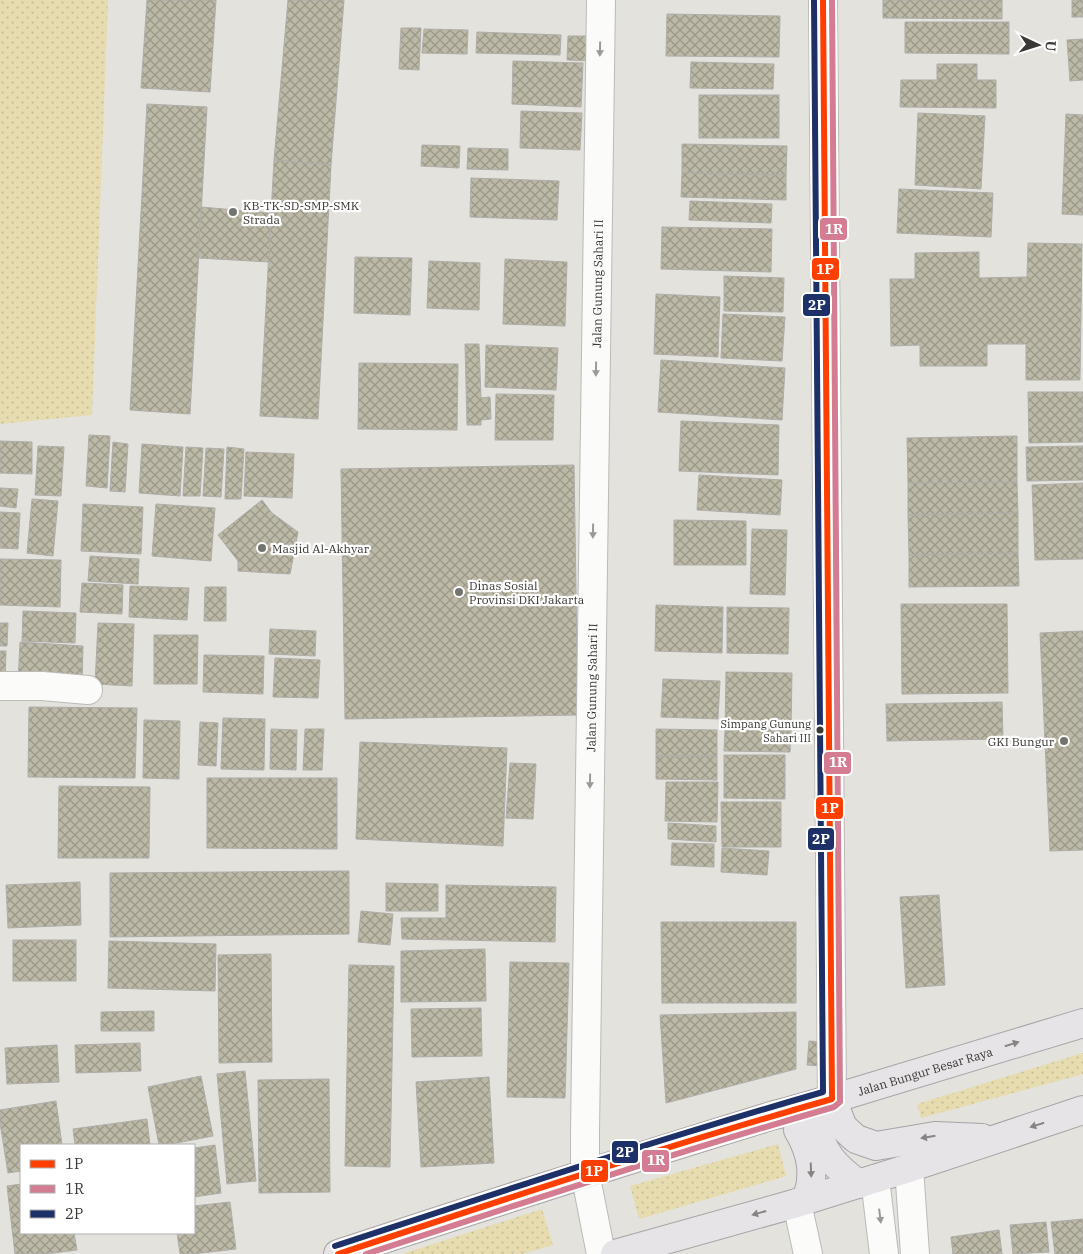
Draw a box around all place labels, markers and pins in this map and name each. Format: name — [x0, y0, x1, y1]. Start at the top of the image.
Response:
place label: KB-TK-SD-SMP-SMK Strada — [243, 198, 360, 227]
marker: KB-TK-SD-SMP-SMK Strada — [227, 206, 239, 218]
place label: Masjid Al-Akhyar — [272, 541, 370, 556]
marker: Masjid Al-Akhyar — [256, 542, 268, 554]
place label: Dinas Sosial Provinsi DKI Jakarta — [469, 578, 585, 607]
marker: Dinas Sosial Provinsi DKI Jakarta — [453, 586, 465, 598]
place label: Simpang Gunung Sahari III — [721, 717, 811, 745]
marker: Simpang Gunung Sahari III — [815, 725, 825, 735]
place label: GKI Bungur — [988, 734, 1055, 749]
marker: GKI Bungur — [1058, 735, 1070, 747]

